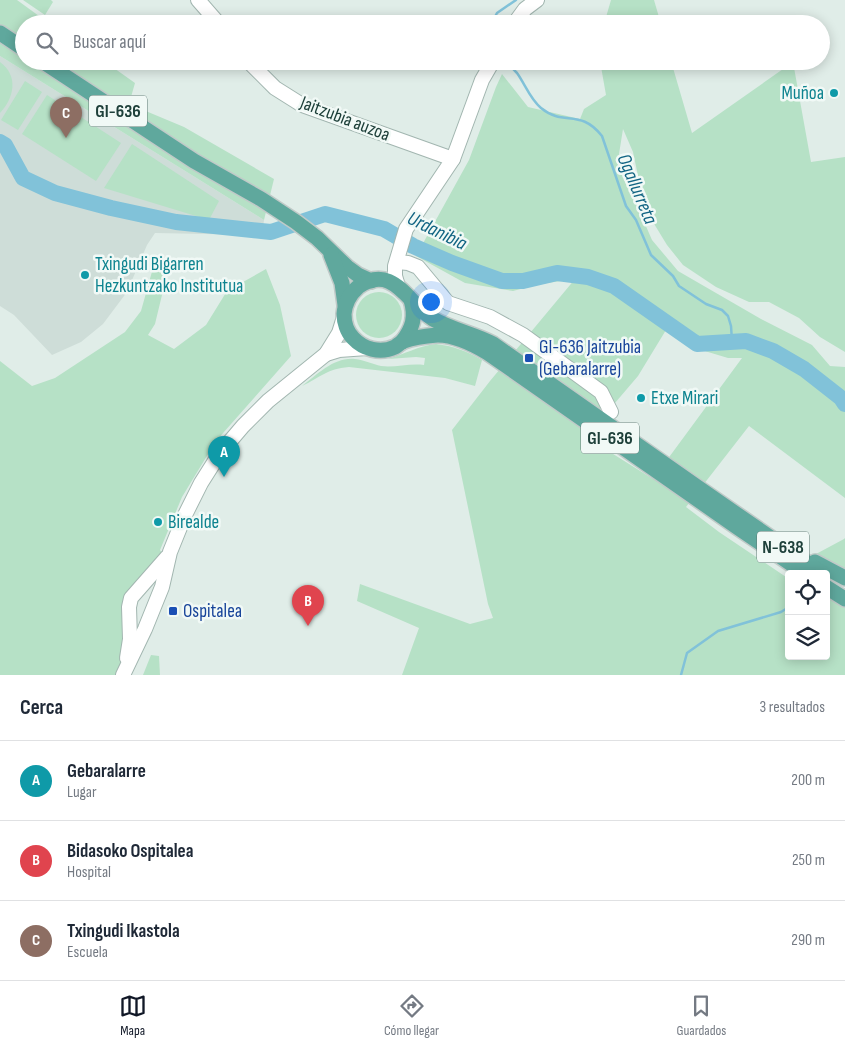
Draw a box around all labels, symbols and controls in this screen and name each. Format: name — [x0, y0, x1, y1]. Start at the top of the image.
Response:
search box — [15, 15, 830, 70]
icon: search — [33, 29, 61, 57]
text: Buscar aquí — [73, 31, 146, 54]
place label: Muñoa — [781, 82, 824, 105]
marker: Muñoa — [828, 87, 840, 99]
street label: Jaitzubia auzoa — [296, 91, 393, 147]
road number: GI-636 — [89, 95, 147, 126]
pin: C — [50, 97, 82, 138]
water label: Ogallurreta — [611, 150, 663, 228]
water label: Urdanibia — [403, 206, 471, 256]
place label: Txingudi Bigarren Hezkuntzako Institutua — [95, 253, 243, 298]
marker: Txingudi Bigarren Hezkuntzako Institutua — [79, 269, 91, 281]
your location — [418, 289, 444, 315]
place label: GI-636 Jaitzubia (Gebaralarre) — [539, 336, 641, 381]
marker: GI-636 Jaitzubia (Gebaralarre) — [523, 352, 535, 364]
place label: Etxe Mirari — [651, 387, 718, 410]
marker: Etxe Mirari — [635, 392, 647, 404]
road number: GI-636 — [581, 422, 639, 453]
pin: A — [208, 436, 240, 477]
place label: Birealde — [168, 511, 219, 534]
marker: Birealde — [152, 516, 164, 528]
road number: N-638 — [757, 532, 809, 562]
map controls — [785, 570, 830, 660]
button: locate — [785, 570, 830, 615]
pin: B — [292, 585, 324, 626]
place label: Ospitalea — [183, 600, 242, 623]
marker: Ospitalea — [167, 605, 179, 617]
button: layers — [785, 615, 830, 660]
text: Cerca — [20, 695, 63, 720]
text: 3 resultados — [760, 698, 825, 717]
text: Gebaralarre — [67, 760, 146, 783]
text: A — [32, 771, 40, 790]
text: 200 m — [791, 771, 825, 790]
text: Lugar — [67, 783, 97, 802]
text: Bidasoko Ospitalea — [67, 840, 193, 863]
text: B — [32, 851, 40, 870]
text: 250 m — [792, 851, 825, 870]
text: Hospital — [67, 863, 111, 882]
text: Txingudi Ikastola — [67, 920, 180, 943]
text: C — [32, 931, 40, 950]
text: 290 m — [791, 931, 825, 950]
text: Escuela — [67, 943, 108, 962]
tab: Mapa — [119, 992, 147, 1039]
tab: Cómo llegar — [384, 992, 439, 1039]
tab: Guardados — [676, 992, 726, 1039]

